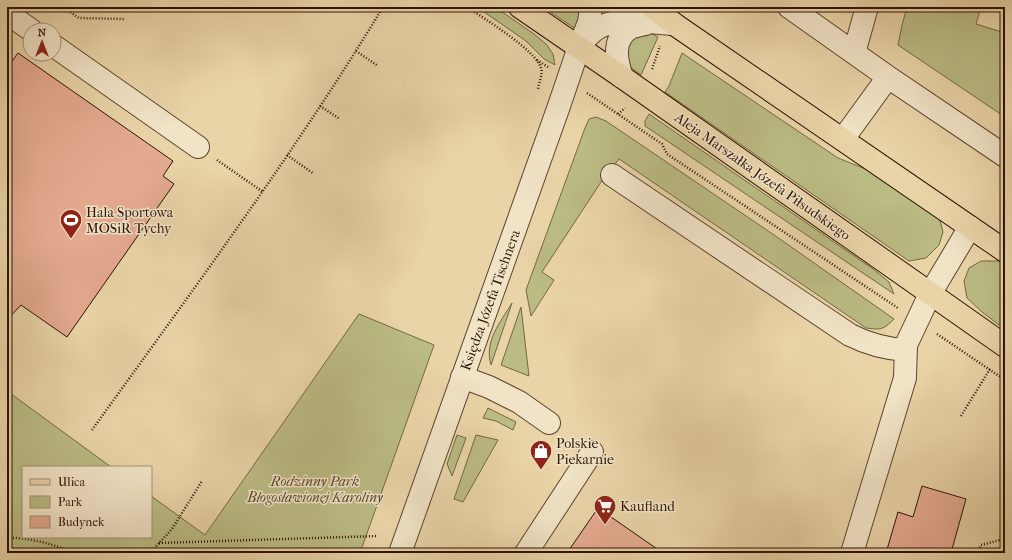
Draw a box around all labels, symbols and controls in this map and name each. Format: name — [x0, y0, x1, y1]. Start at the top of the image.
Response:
north arrow — [22, 22, 62, 62]
text: N — [38, 26, 47, 39]
street label: Aleja Marszałka Józefa Piłsudskiego — [671, 108, 854, 244]
place label: Hala Sportowa MOSiR Tychy — [86, 204, 174, 237]
sports icon: Hala Sportowa MOSiR Tychy — [58, 207, 84, 240]
street label: Księdza Józefa Tischnera — [457, 227, 524, 373]
place label: Polskie Piekarnie — [556, 435, 614, 468]
shop icon: Polskie Piekarnie — [528, 438, 554, 471]
legend — [22, 466, 152, 538]
park label: Rodzinny Park Błogosławionej Karoliny — [246, 473, 384, 506]
text: Ulica — [58, 475, 85, 489]
supermarket icon: Kaufland — [592, 493, 618, 526]
text: Park — [58, 495, 83, 509]
place label: Kaufland — [620, 498, 675, 515]
text: Budynek — [58, 515, 105, 529]

